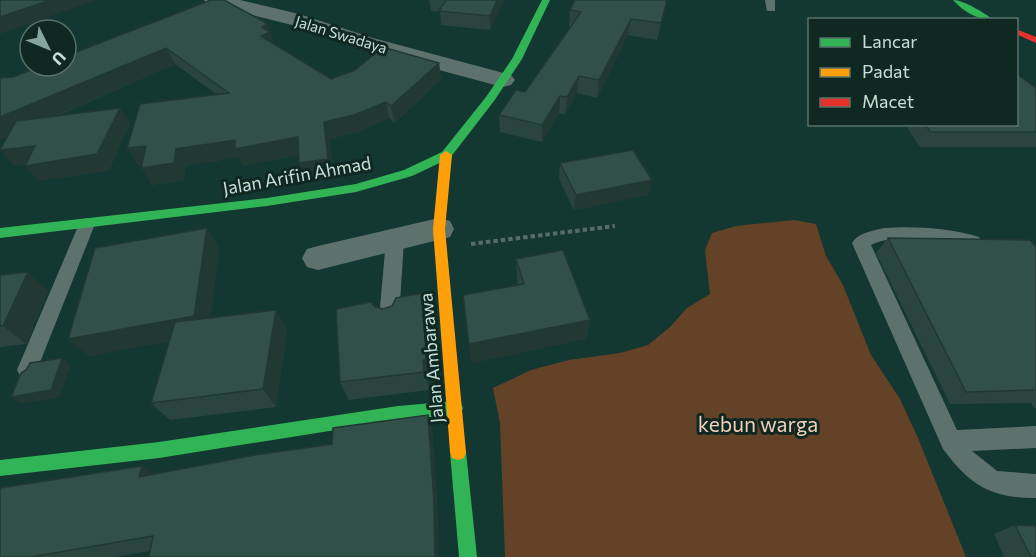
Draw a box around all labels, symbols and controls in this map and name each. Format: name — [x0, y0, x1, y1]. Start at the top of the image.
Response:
street label: Jalan Swadaya — [293, 12, 389, 57]
north arrow — [18, 18, 78, 78]
legend — [808, 18, 1018, 126]
text: Lancar — [862, 30, 918, 52]
text: U — [48, 48, 70, 69]
text: Padat — [862, 60, 910, 82]
text: Macet — [862, 90, 914, 112]
street label: Jalan Arifin Ahmad — [221, 151, 373, 199]
street label: Jalan Ambarawa — [414, 292, 448, 424]
park label: kebun warga — [698, 411, 818, 436]

